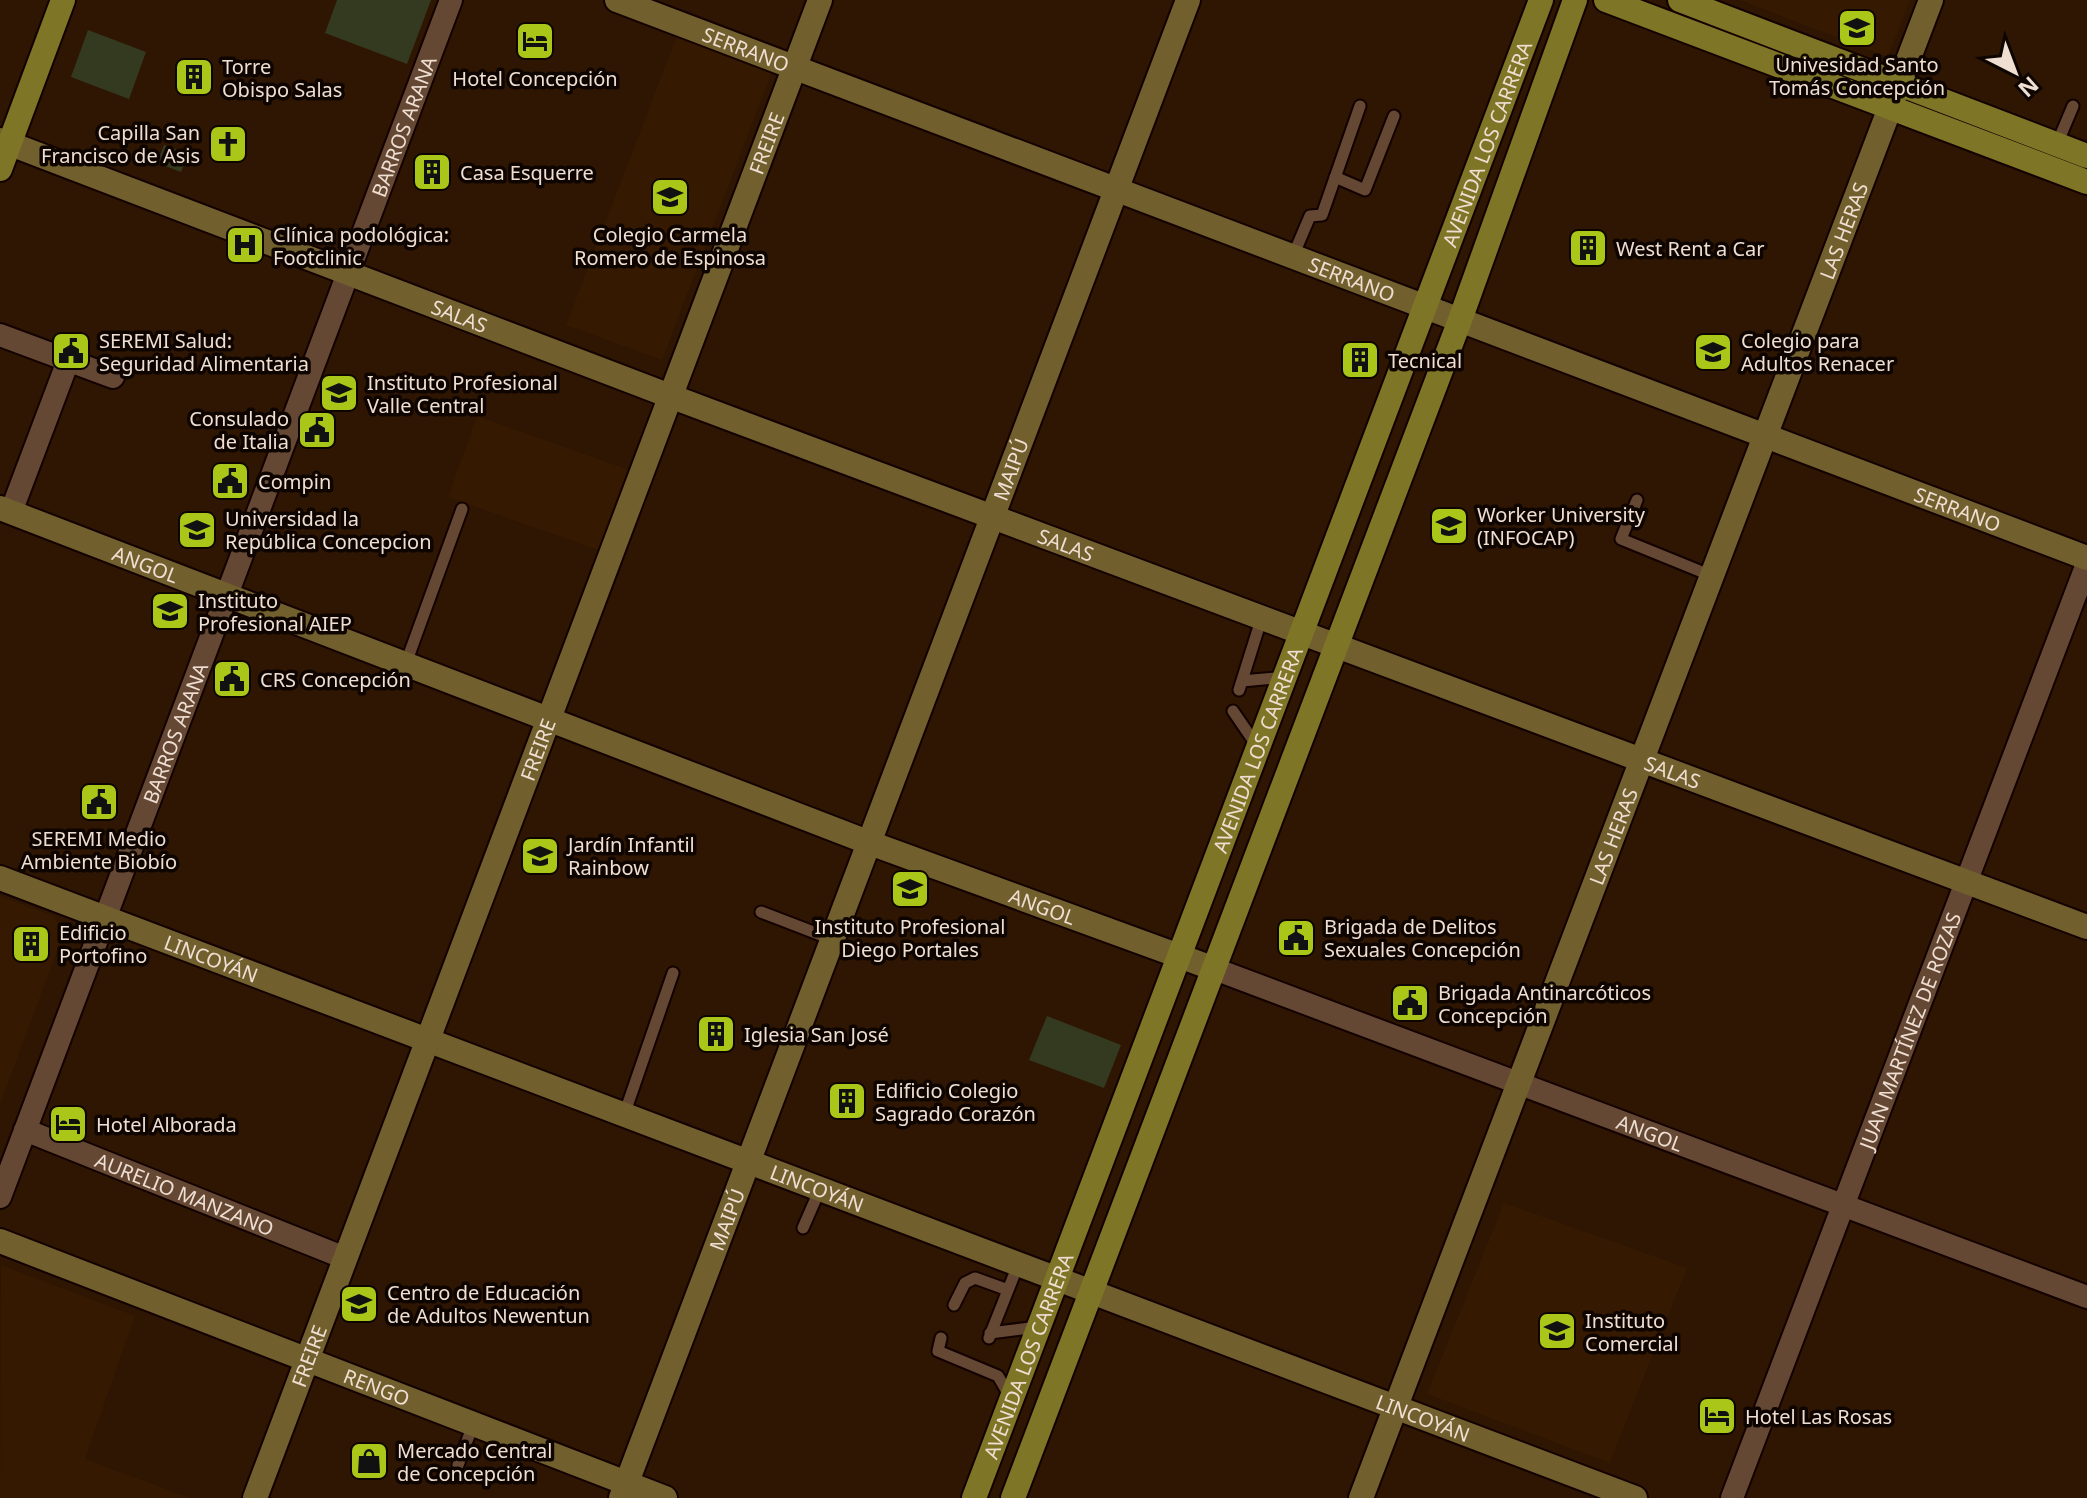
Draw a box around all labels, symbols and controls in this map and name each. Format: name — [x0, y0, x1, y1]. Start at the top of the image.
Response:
school or university icon: Univesidad Santo Tomás Concepción — [1836, 7, 1878, 49]
hotel icon: Hotel Concepción — [514, 20, 556, 62]
street label: SERRANO — [699, 20, 793, 78]
north arrow — [1975, 32, 2055, 112]
street label: AVENIDA LOS CARRERA — [1435, 37, 1538, 250]
place label: Univesidad Santo Tomás Concepción — [1769, 51, 1945, 101]
street label: BARROS ARANA — [365, 52, 442, 201]
place label: Torre Obispo Salas — [222, 53, 342, 103]
building icon: Torre Obispo Salas — [173, 56, 215, 98]
place label: Hotel Concepción — [452, 65, 618, 92]
text: N — [2012, 70, 2046, 105]
street label: FREIRE — [742, 108, 790, 178]
place label: Capilla San Francisco de Asis — [41, 119, 200, 169]
church icon: Capilla San Francisco de Asis — [207, 123, 249, 165]
building icon: Casa Esquerre — [411, 151, 453, 193]
place label: Casa Esquerre — [460, 159, 594, 186]
school or university icon: Colegio Carmela Romero de Espinosa — [649, 176, 691, 218]
street label: LAS HERAS — [1813, 178, 1874, 283]
place label: Clínica podológica: Footclinic — [273, 221, 449, 271]
place label: Colegio Carmela Romero de Espinosa — [574, 221, 766, 271]
hospital icon: Clínica podológica: Footclinic — [224, 224, 266, 266]
building icon: West Rent a Car — [1567, 227, 1609, 269]
place label: West Rent a Car — [1616, 235, 1765, 262]
street label: SERRANO — [1305, 250, 1399, 308]
street label: SALAS — [428, 293, 492, 339]
place label: SEREMI Salud: Seguridad Alimentaria — [99, 327, 309, 377]
place label: Colegio para Adultos Renacer — [1741, 327, 1894, 377]
public building icon: SEREMI Salud: Seguridad Alimentaria — [50, 330, 92, 372]
school or university icon: Colegio para Adultos Renacer — [1692, 331, 1734, 373]
building icon: Tecnical — [1339, 339, 1381, 381]
place label: Tecnical — [1388, 347, 1462, 374]
place label: Instituto Profesional Valle Central — [367, 369, 558, 419]
school or university icon: Instituto Profesional Valle Central — [318, 372, 360, 414]
place label: Consulado de Italia — [189, 405, 289, 455]
public building icon: Consulado de Italia — [296, 409, 338, 451]
street label: MAIPÚ — [986, 434, 1034, 504]
public building icon: Compin — [209, 460, 251, 502]
place label: Compin — [258, 468, 331, 495]
street label: SERRANO — [1911, 480, 2005, 538]
place label: Worker University (INFOCAP) — [1477, 501, 1646, 551]
place label: Universidad la República Concepcion — [225, 505, 432, 555]
school or university icon: Worker University (INFOCAP) — [1428, 505, 1470, 547]
school or university icon: Universidad la República Concepcion — [176, 509, 218, 551]
street label: SALAS — [1034, 522, 1098, 567]
street label: ANGOL — [109, 539, 182, 589]
place label: Instituto Profesional AIEP — [198, 587, 352, 637]
school or university icon: Instituto Profesional AIEP — [149, 590, 191, 632]
street label: AVENIDA LOS CARRERA — [1206, 643, 1308, 856]
street label: BARROS ARANA — [136, 658, 214, 807]
public building icon: CRS Concepción — [211, 658, 253, 700]
place label: CRS Concepción — [260, 666, 411, 693]
street label: FREIRE — [513, 715, 561, 784]
street label: SALAS — [1641, 749, 1705, 795]
public building icon: SEREMI Medio Ambiente Biobío — [78, 781, 120, 823]
street label: LAS HERAS — [1582, 784, 1643, 889]
place label: SEREMI Medio Ambiente Biobío — [21, 825, 177, 875]
place label: Jardín Infantil Rainbow — [566, 831, 695, 881]
school or university icon: Jardín Infantil Rainbow — [519, 835, 561, 877]
school or university icon: Instituto Profesional Diego Portales — [889, 868, 931, 910]
street label: ANGOL — [1006, 882, 1079, 931]
street label: JUAN MARTÍNEZ DE ROZAS — [1852, 908, 1967, 1155]
place label: Instituto Profesional Diego Portales — [815, 913, 1006, 963]
place label: Brigada de Delitos Sexuales Concepción — [1324, 913, 1521, 963]
public building icon: Brigada de Delitos Sexuales Concepción — [1275, 917, 1317, 959]
place label: Edificio Portofino — [59, 919, 147, 969]
building icon: Edificio Portofino — [10, 923, 52, 965]
street label: LINCOYÁN — [161, 928, 262, 988]
place label: Brigada Antinarcóticos Concepción — [1438, 979, 1651, 1029]
public building icon: Brigada Antinarcóticos Concepción — [1389, 982, 1431, 1024]
building icon: Iglesia San José — [695, 1013, 737, 1055]
place label: Iglesia San José — [744, 1021, 889, 1048]
place label: Edificio Colegio Sagrado Corazón — [875, 1077, 1036, 1127]
building icon: Edificio Colegio Sagrado Corazón — [826, 1080, 868, 1122]
hotel icon: Hotel Alborada — [47, 1103, 89, 1145]
street label: ANGOL — [1613, 1108, 1687, 1157]
place label: Hotel Alborada — [96, 1111, 237, 1138]
street label: AURELIO MANZANO — [91, 1146, 278, 1242]
street label: LINCOYÁN — [766, 1158, 868, 1218]
street label: MAIPÚ — [702, 1184, 751, 1254]
street label: AVENIDA LOS CARRERA — [977, 1249, 1079, 1463]
place label: Centro de Educación de Adultos Newentun — [387, 1279, 590, 1329]
school or university icon: Centro de Educación de Adultos Newentun — [338, 1283, 380, 1325]
place label: Instituto Comercial — [1585, 1307, 1679, 1357]
school or university icon: Instituto Comercial — [1536, 1310, 1578, 1352]
street label: FREIRE — [285, 1321, 333, 1391]
street label: RENGO — [340, 1362, 414, 1412]
street label: LINCOYÁN — [1372, 1388, 1474, 1448]
hotel icon: Hotel Las Rosas — [1696, 1395, 1738, 1437]
place label: Hotel Las Rosas — [1745, 1403, 1892, 1430]
place label: Mercado Central de Concepción — [397, 1437, 552, 1487]
shop icon: Mercado Central de Concepción — [348, 1440, 390, 1482]

